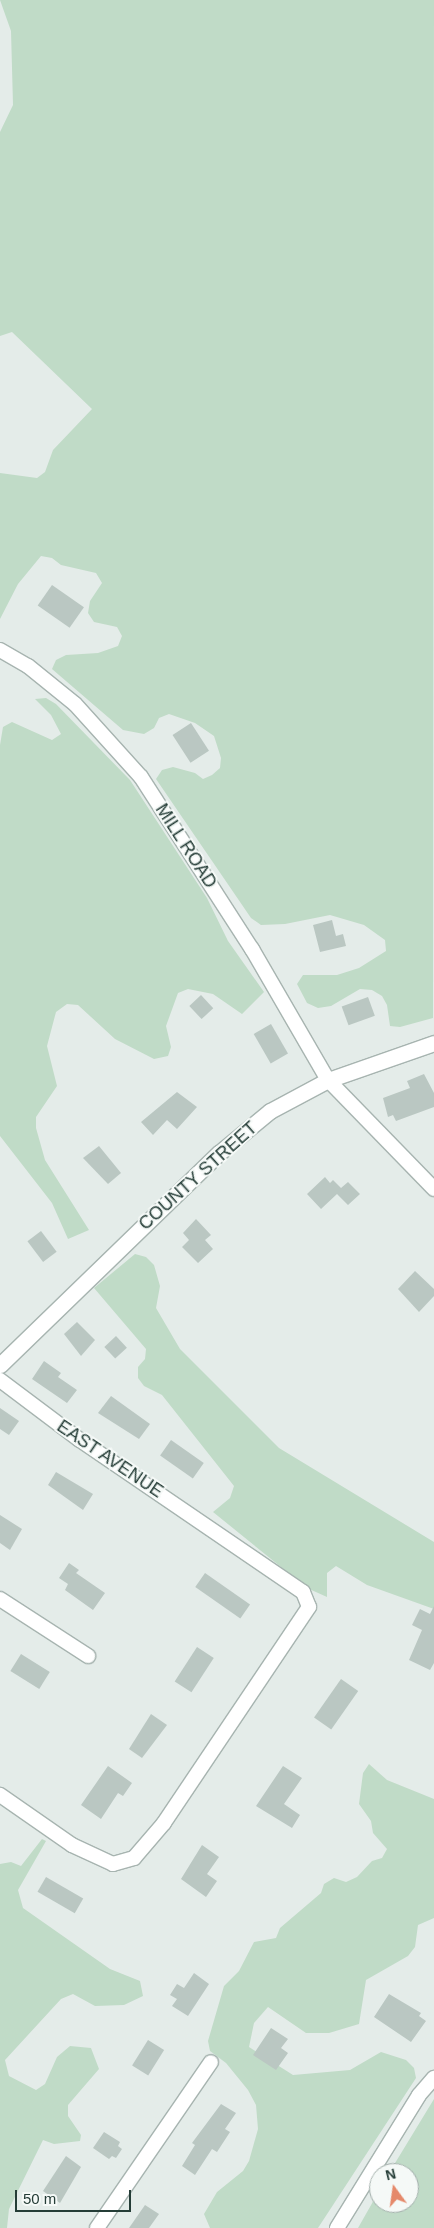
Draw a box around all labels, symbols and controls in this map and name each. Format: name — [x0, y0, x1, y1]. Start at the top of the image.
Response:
street label: MILL ROAD — [151, 799, 221, 893]
street label: COUNTY STREET — [134, 1117, 262, 1235]
street label: EAST AVENUE — [52, 1415, 168, 1503]
north arrow — [369, 2163, 419, 2213]
text: N — [384, 2165, 397, 2183]
scale bar — [18, 2180, 134, 2212]
text: 50 m — [23, 2190, 56, 2207]

